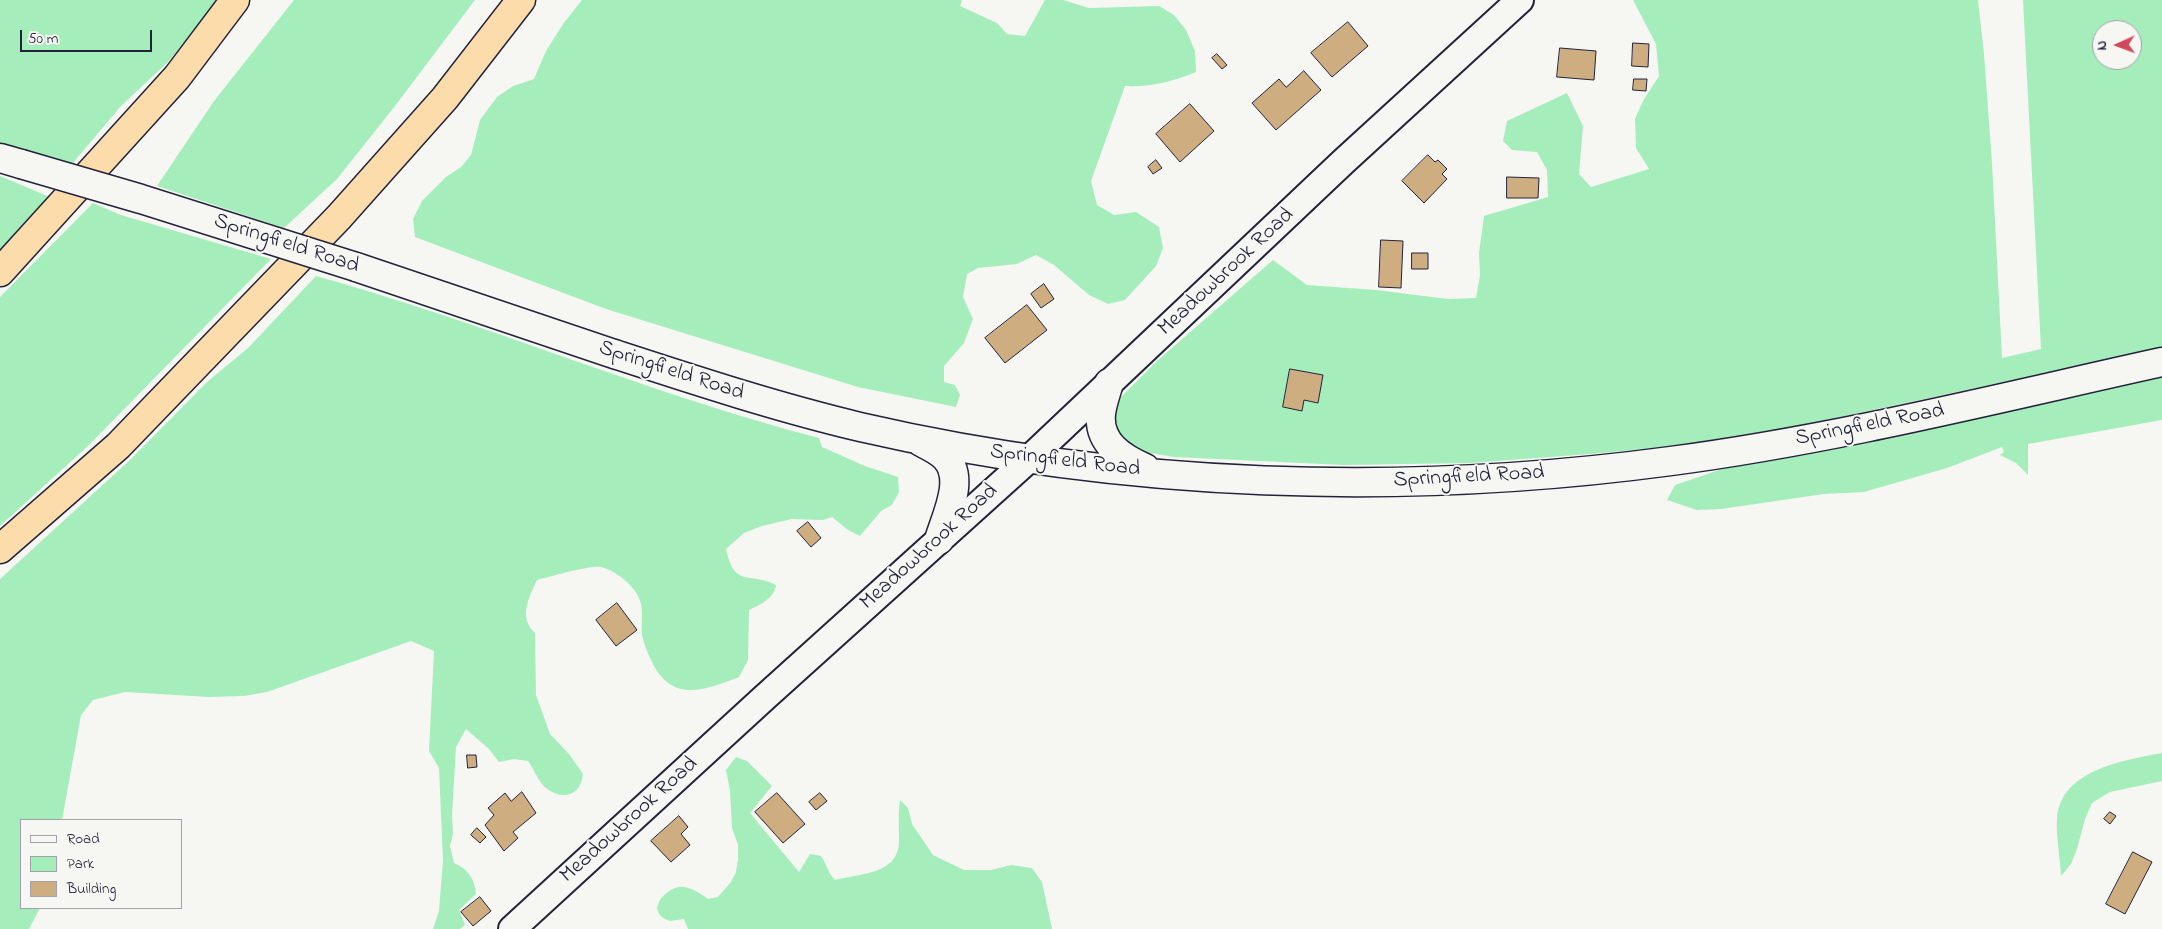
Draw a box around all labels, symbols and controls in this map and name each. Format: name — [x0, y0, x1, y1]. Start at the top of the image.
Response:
scale bar — [22, 20, 155, 52]
north arrow — [2092, 20, 2142, 70]
text: 50 m — [28, 28, 58, 50]
text: N — [2092, 40, 2113, 51]
street label: Meadowbrook Road — [1153, 203, 1301, 343]
street label: Springfield Road — [210, 209, 362, 281]
street label: Springfield Road — [595, 336, 747, 408]
street label: Springfield Road — [1793, 399, 1947, 453]
street label: Springfield Road — [988, 440, 1142, 484]
street label: Springfield Road — [1393, 461, 1545, 495]
street label: Meadowbrook Road — [856, 479, 1004, 617]
street label: Meadowbrook Road — [556, 752, 704, 890]
legend — [20, 819, 182, 909]
text: Road — [67, 828, 100, 850]
text: Park — [67, 853, 94, 875]
text: Building — [67, 878, 116, 900]

